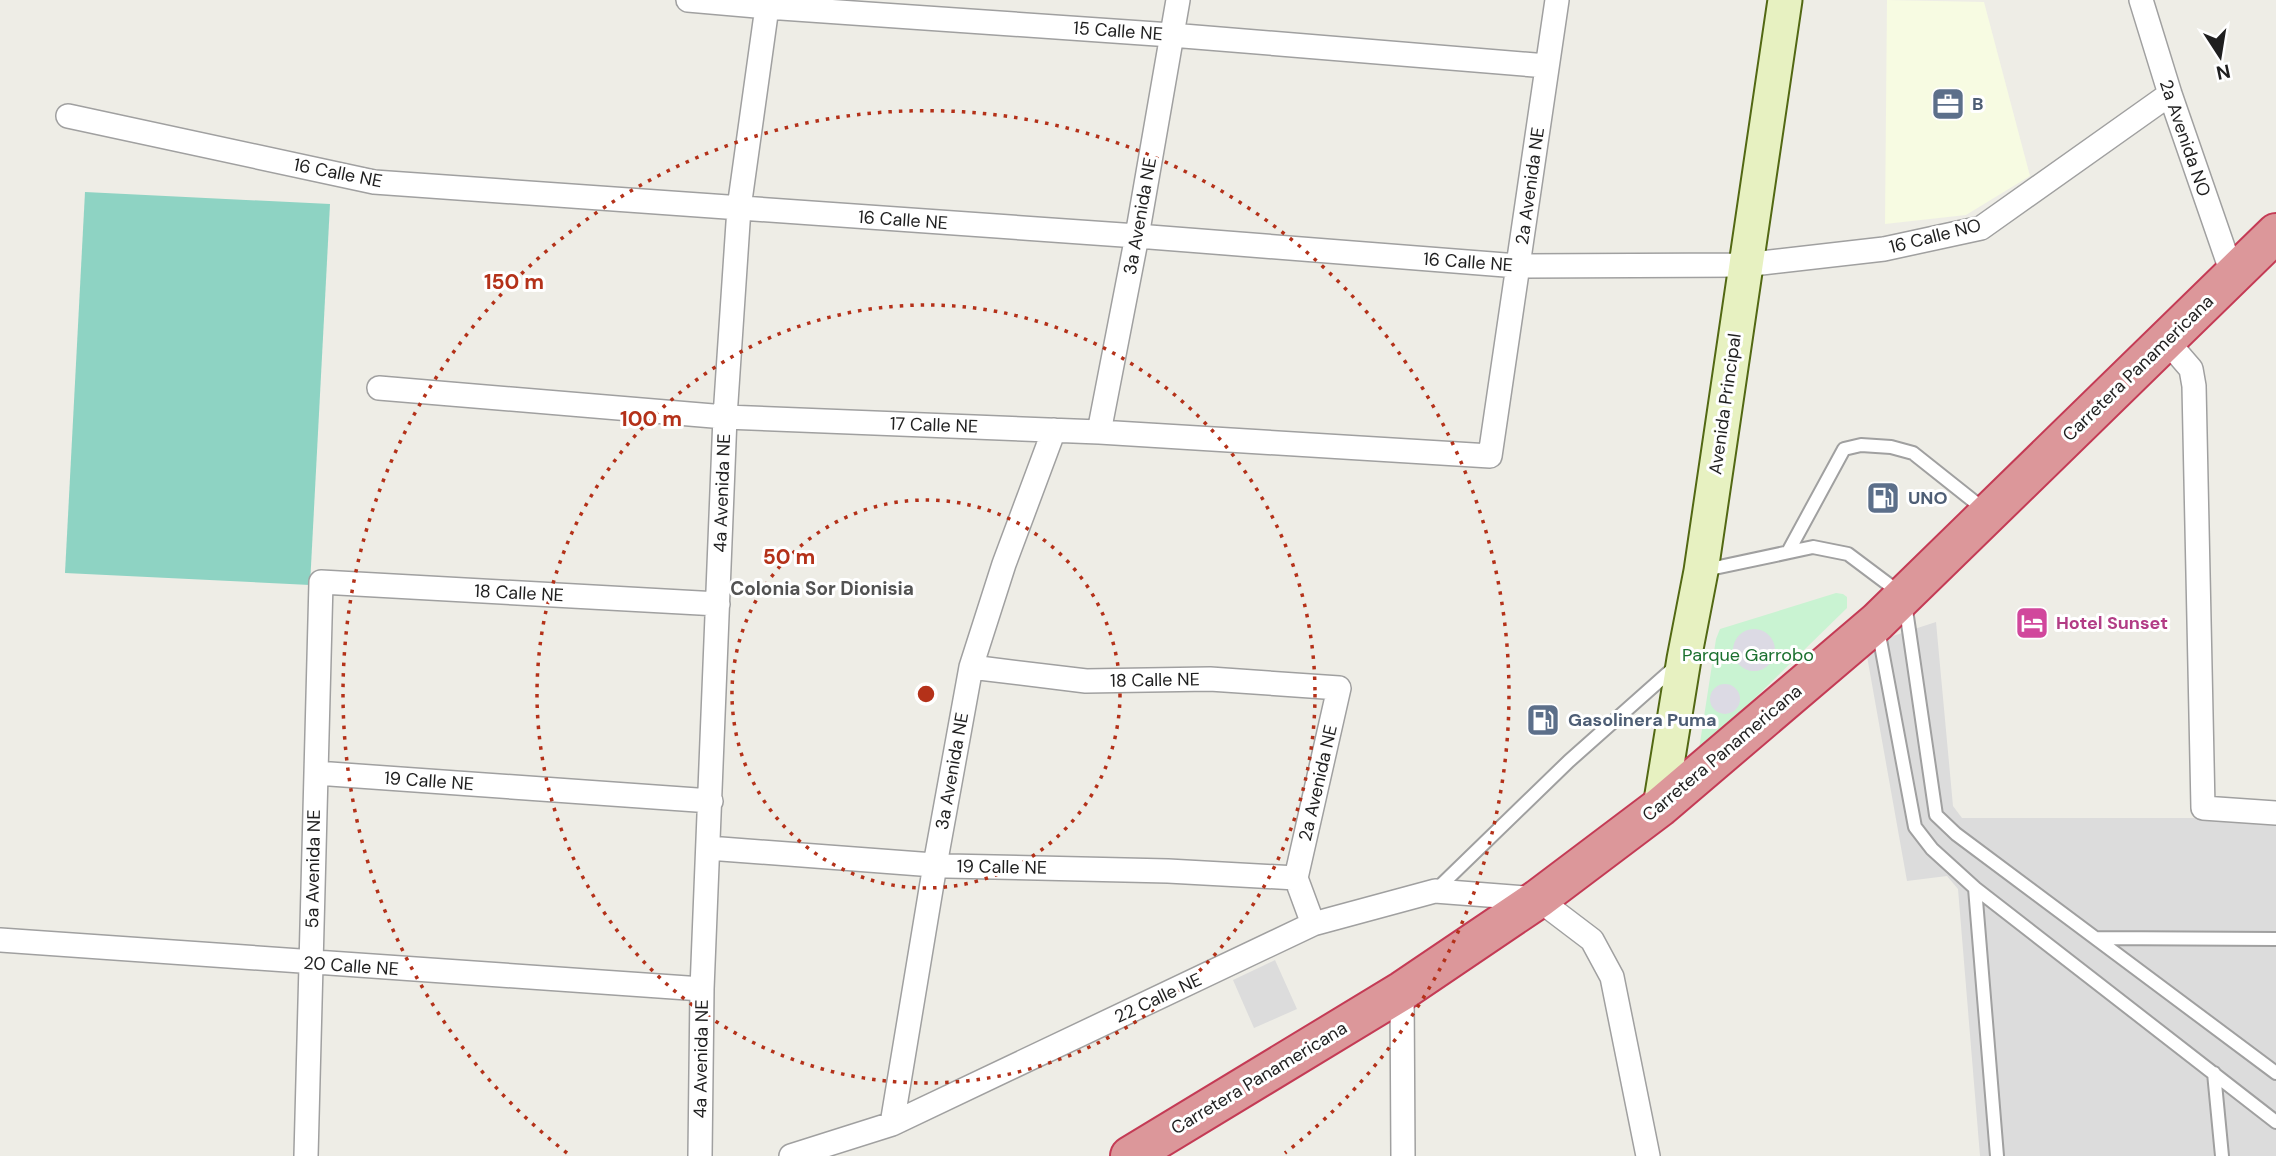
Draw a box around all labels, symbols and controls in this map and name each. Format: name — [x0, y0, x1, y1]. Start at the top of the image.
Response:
street label: 15 Calle NE — [1072, 16, 1164, 46]
north arrow — [2185, 21, 2255, 91]
text: N — [2214, 58, 2233, 86]
street label: 2a Avenida NO — [2154, 76, 2216, 200]
office icon: B — [1929, 85, 1967, 123]
place label: B — [1972, 92, 1983, 116]
street label: 2a Avenida NE — [1510, 126, 1550, 246]
street label: 16 Calle NE — [292, 153, 384, 193]
street label: 3a Avenida NE — [1118, 155, 1162, 277]
street label: 16 Calle NE — [857, 205, 949, 235]
street label: 16 Calle NO — [1887, 213, 1983, 259]
street label: 16 Calle NE — [1422, 247, 1514, 277]
text: 150 m — [484, 268, 544, 296]
street label: Carretera Panamericana — [2057, 289, 2219, 447]
street label: Avenida Principal — [1703, 332, 1747, 476]
text: 100 m — [620, 405, 682, 433]
street label: 17 Calle NE — [889, 411, 979, 439]
street label: 4a Avenida NE — [708, 433, 736, 553]
fuel station icon: UNO — [1864, 479, 1902, 517]
place label: UNO — [1908, 486, 1948, 510]
text: 50 m — [763, 543, 815, 571]
district label: Colonia Sor Dionisia — [730, 576, 914, 601]
street label: 18 Calle NE — [474, 579, 564, 607]
hotel icon: Hotel Sunset — [2013, 604, 2051, 642]
place label: Hotel Sunset — [2056, 611, 2168, 635]
park label: Parque Garrobo — [1682, 643, 1814, 667]
street label: 18 Calle NE — [1110, 667, 1200, 693]
street label: Carretera Panamericana — [1637, 679, 1807, 827]
centre of rings — [914, 682, 938, 706]
fuel station icon: Gasolinera Puma — [1524, 701, 1562, 739]
place label: Gasolinera Puma — [1568, 708, 1717, 732]
street label: 3a Avenida NE — [930, 710, 974, 832]
street label: 2a Avenida NE — [1293, 723, 1343, 843]
street label: 19 Calle NE — [383, 766, 475, 796]
street label: 5a Avenida NE — [300, 809, 326, 929]
street label: 19 Calle NE — [957, 854, 1047, 880]
street label: 20 Calle NE — [302, 951, 400, 981]
street label: 22 Calle NE — [1110, 967, 1206, 1029]
street label: 4a Avenida NE — [688, 999, 714, 1119]
street label: Carretera Panamericana — [1167, 1016, 1351, 1140]

